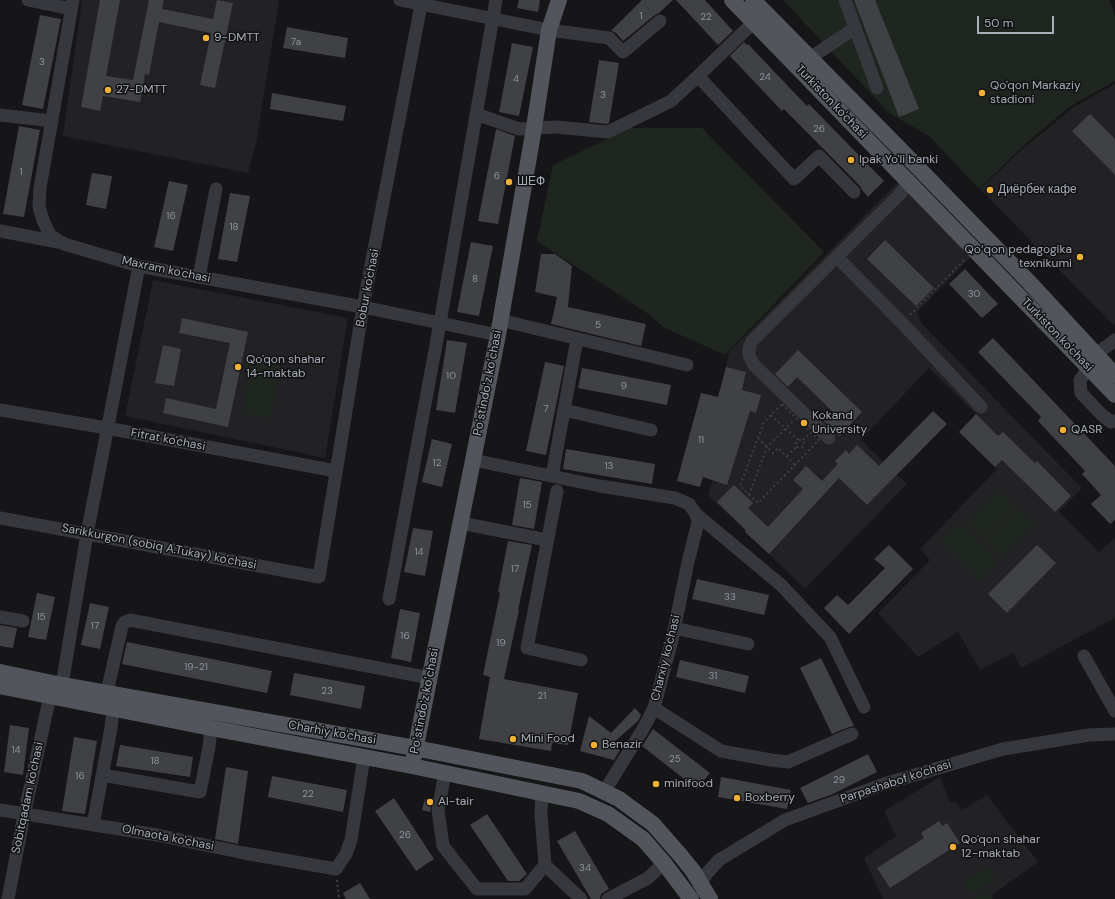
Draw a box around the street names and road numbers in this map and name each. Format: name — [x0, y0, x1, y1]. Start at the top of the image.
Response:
street label: Turkiston ko'chasi — [792, 62, 870, 142]
street label: Bobur ko'chasi — [353, 248, 383, 328]
street label: Maxram ko'chasi — [120, 254, 212, 286]
street label: Turkiston ko'chasi — [1018, 295, 1096, 375]
street label: Poʻstindoʻz koʻchasi — [471, 329, 505, 437]
street label: Fitrat ko'chasi — [130, 426, 206, 454]
street label: Sarikkurgon (sobiq A.Tukay) ko'chasi — [60, 521, 258, 573]
street label: Charxiy ko'chasi — [648, 614, 684, 702]
street label: Poʻstindoʻz koʻchasi — [408, 647, 442, 755]
street label: Charhiy ko'chasi — [287, 718, 377, 748]
street label: Sobitqadam ko'chasi — [9, 741, 47, 855]
street label: Parpashabof ko'chasi — [839, 757, 953, 807]
street label: Olmaota ko'chasi — [121, 822, 215, 854]

